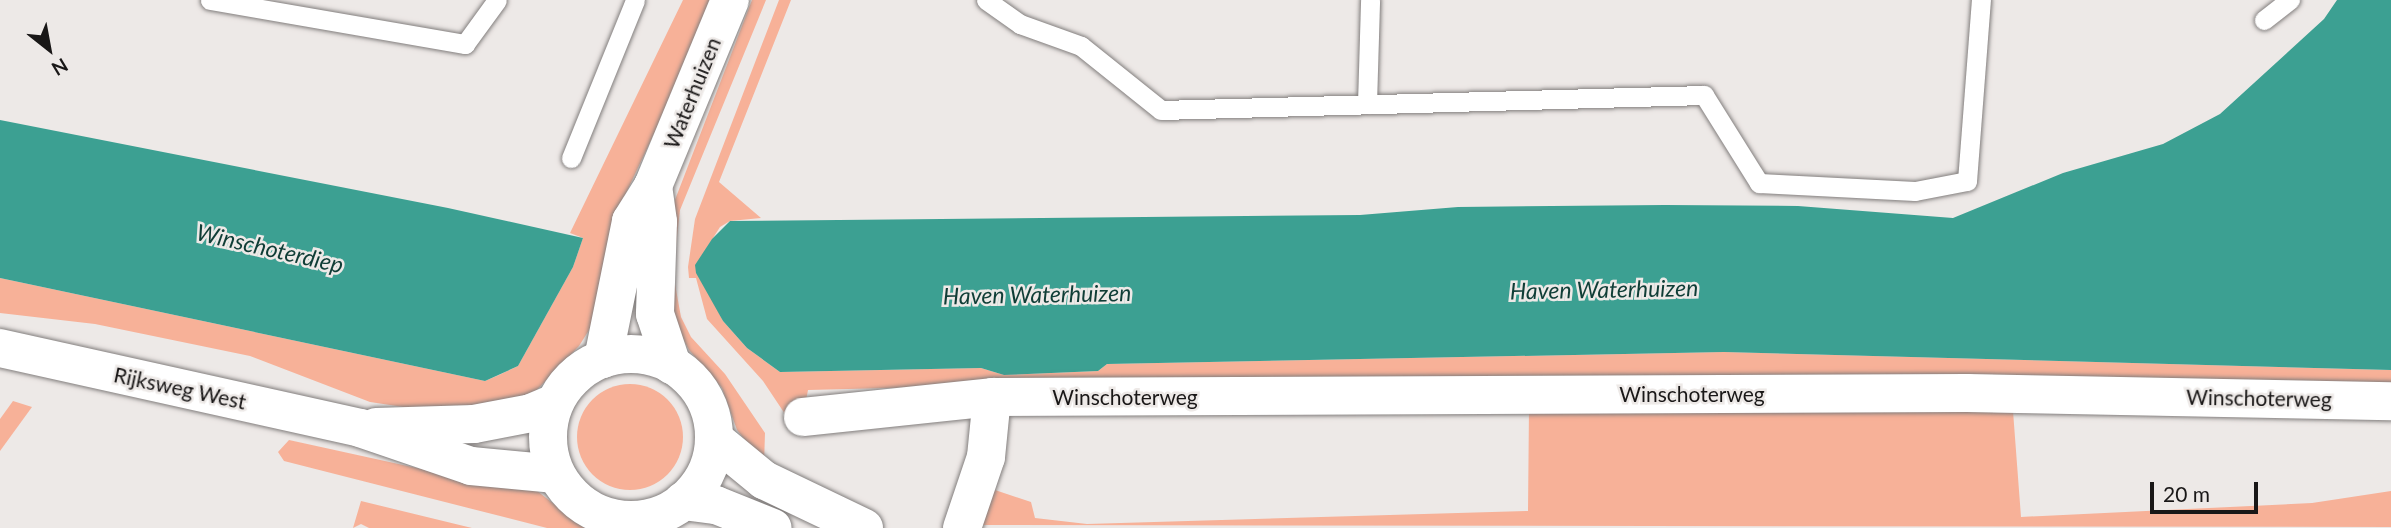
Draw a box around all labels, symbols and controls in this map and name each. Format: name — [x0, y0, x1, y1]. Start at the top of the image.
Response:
north arrow — [14, 14, 84, 84]
street label: Waterhuizen — [658, 34, 726, 152]
text: N — [48, 54, 72, 81]
water label: Winschoterdiep — [194, 218, 346, 278]
water label: Haven Waterhuizen — [1509, 274, 1699, 304]
water label: Haven Waterhuizen — [942, 279, 1132, 309]
street label: Rijksweg West — [111, 362, 249, 414]
street label: Winschoterweg — [1619, 381, 1765, 407]
street label: Winschoterweg — [1052, 384, 1198, 410]
street label: Winschoterweg — [2186, 384, 2332, 412]
scale bar — [2153, 468, 2262, 512]
text: 20 m — [2163, 481, 2210, 506]

